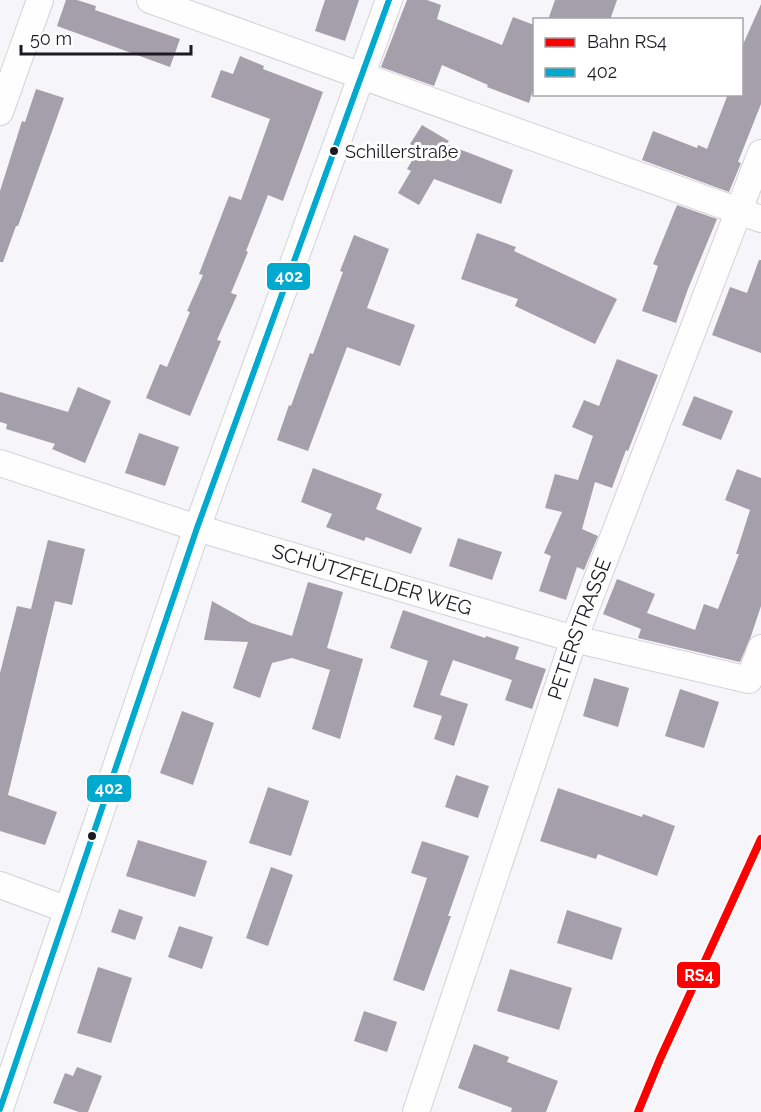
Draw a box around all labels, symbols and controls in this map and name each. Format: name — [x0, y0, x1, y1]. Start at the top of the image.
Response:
scale bar — [21, 18, 190, 56]
legend — [533, 18, 743, 96]
text: 50 m — [30, 28, 72, 49]
text: Bahn RS4 — [587, 31, 667, 52]
text: 402 — [587, 61, 617, 82]
place label: Schillerstraße — [345, 141, 459, 162]
marker: Schillerstraße — [328, 145, 340, 157]
line badge: 402 — [266, 262, 311, 291]
text: 402 — [275, 267, 303, 286]
street label: SCHÜTZFELDER WEG — [269, 539, 475, 620]
street label: PETERSTRASSE — [543, 555, 616, 703]
line badge: 402 — [86, 774, 132, 803]
text: 402 — [95, 779, 123, 798]
unlabelled marker — [86, 830, 98, 842]
line badge: RS4 — [676, 961, 721, 989]
text: RS4 — [684, 966, 714, 985]

